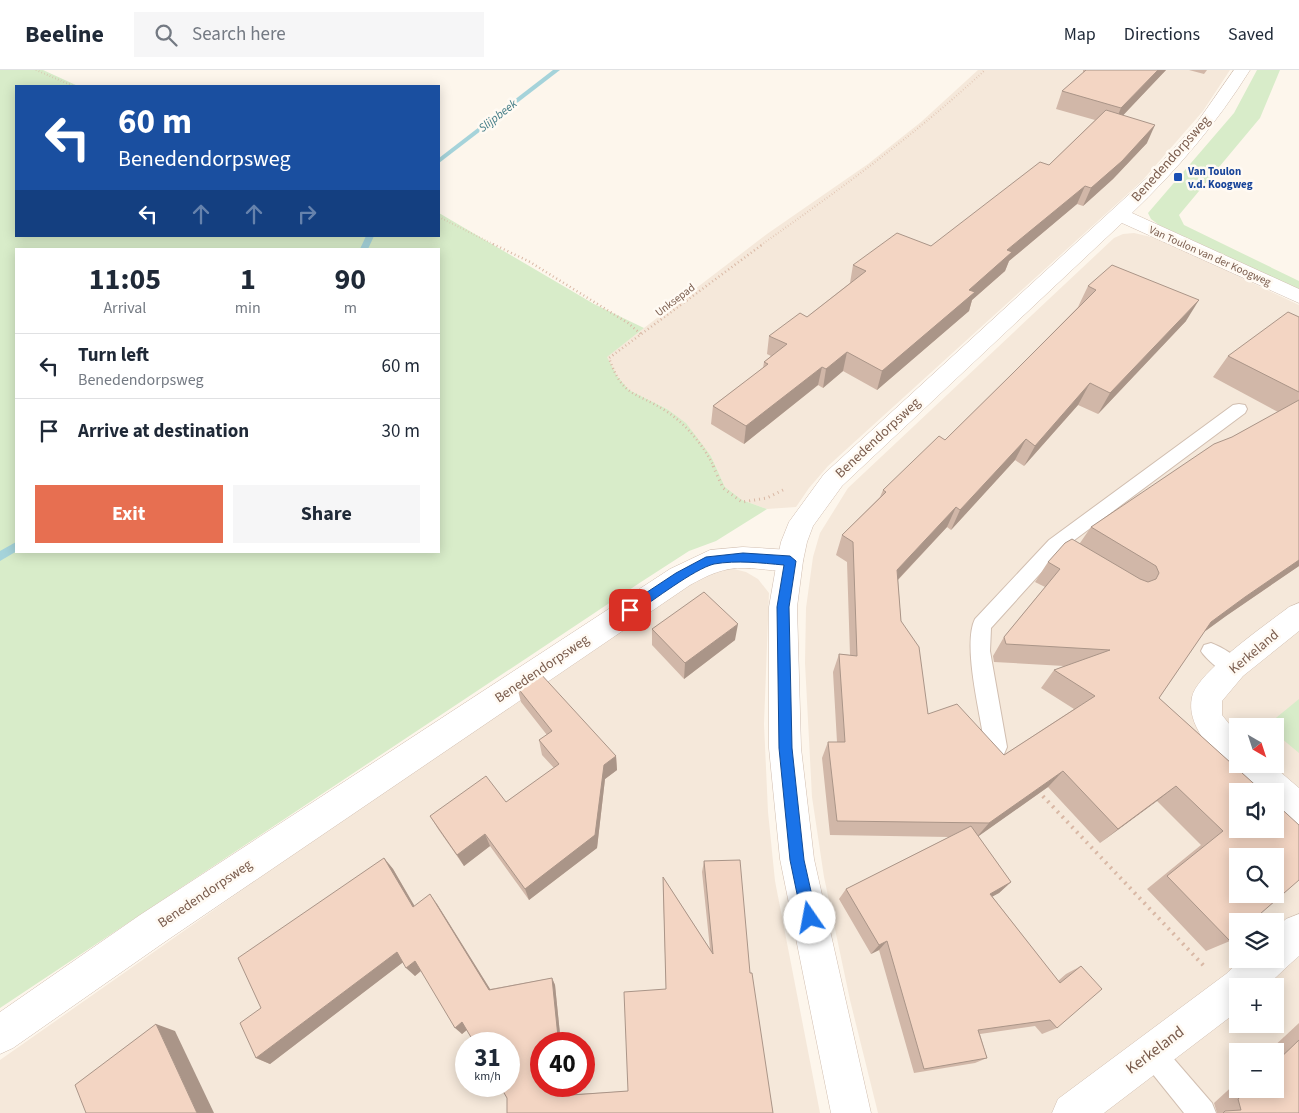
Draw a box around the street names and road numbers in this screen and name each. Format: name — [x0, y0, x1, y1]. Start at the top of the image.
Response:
street label: Benedendorpsweg — [1127, 111, 1215, 207]
street label: Van Toulon van der Koogweg — [1147, 222, 1274, 290]
street label: Unksepad — [652, 280, 698, 320]
street label: Benedendorpsweg — [831, 393, 925, 483]
street label: Kerkeland — [1225, 625, 1283, 679]
street label: Benedendorpsweg — [491, 630, 593, 708]
street label: Benedendorpsweg — [154, 855, 256, 933]
street label: Kerkeland — [1121, 1021, 1189, 1079]

